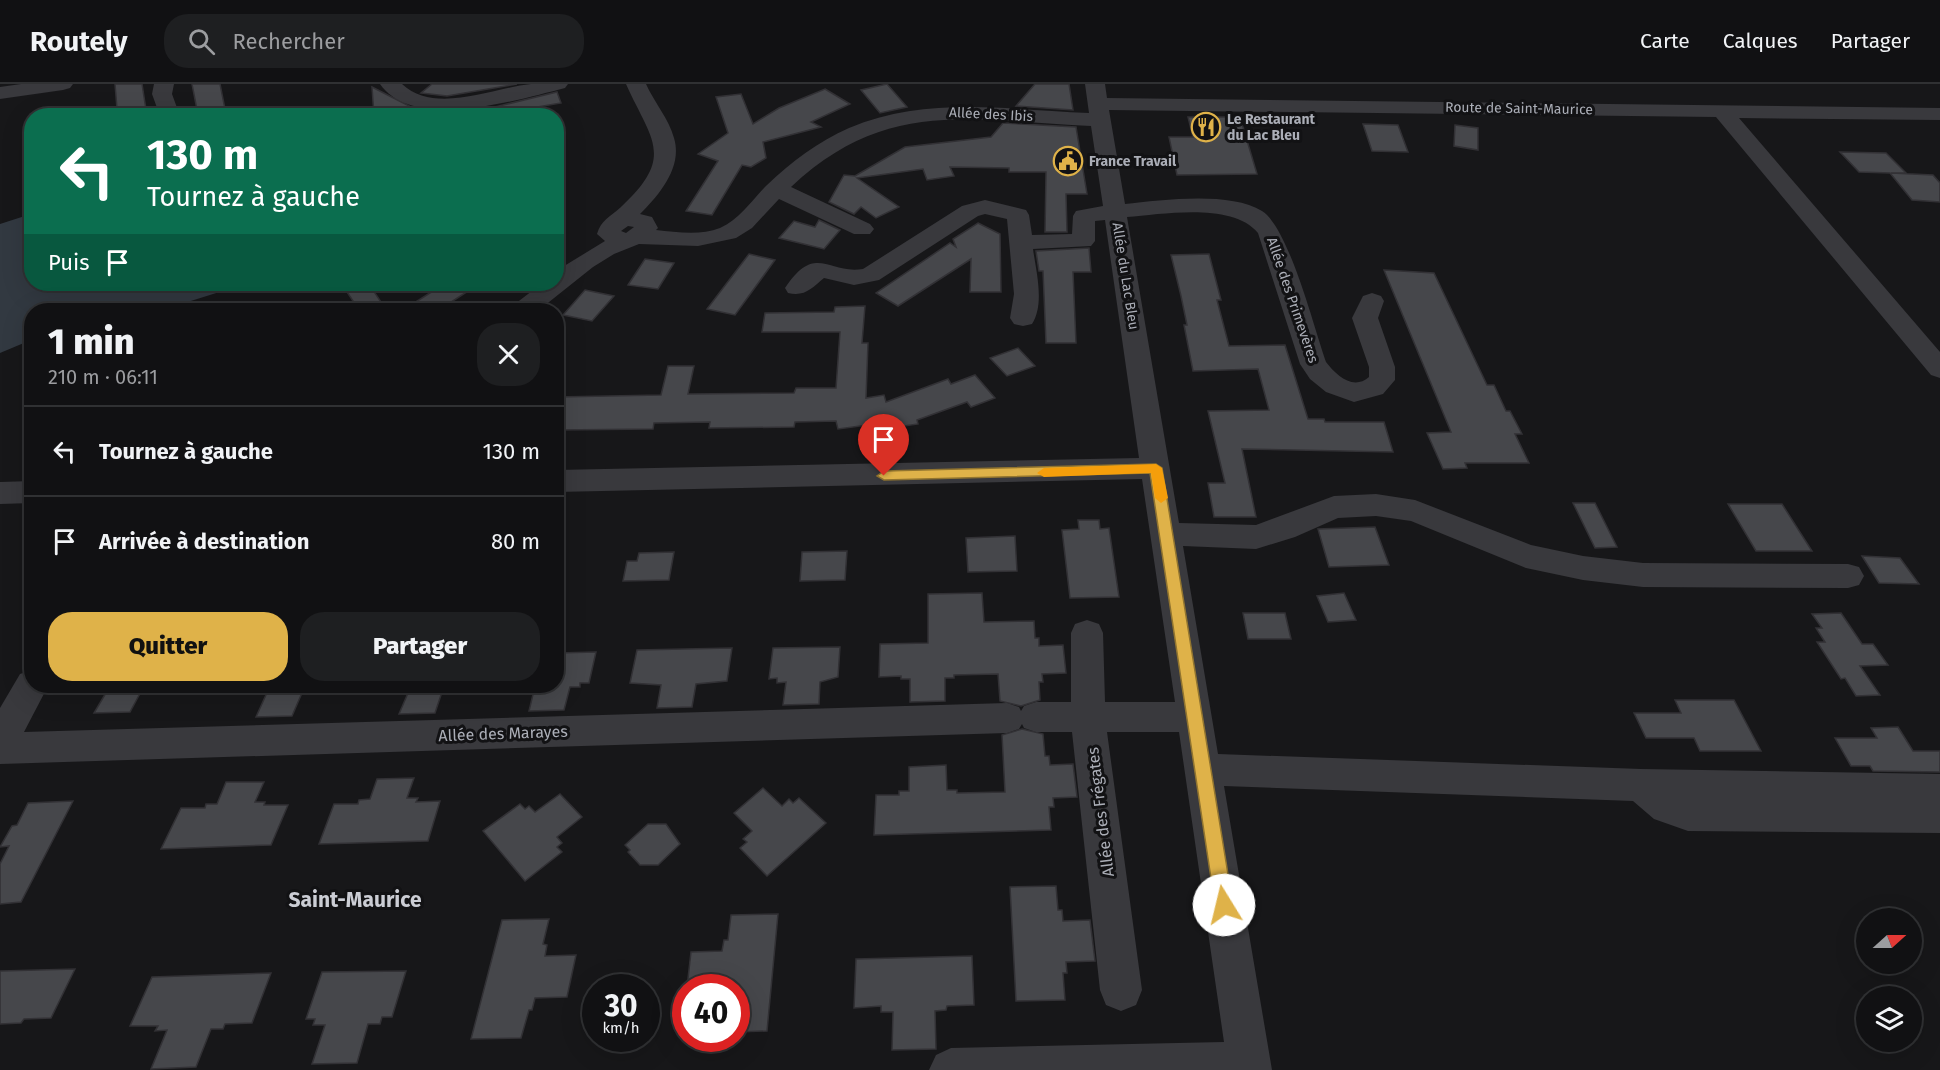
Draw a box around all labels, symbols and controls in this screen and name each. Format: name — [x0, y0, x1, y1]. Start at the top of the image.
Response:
search box — [164, 14, 584, 68]
text: Routely — [30, 25, 128, 58]
icon: search — [185, 25, 218, 58]
text: Rechercher — [233, 28, 345, 55]
text: Carte — [1640, 28, 1690, 54]
text: Calques — [1723, 28, 1798, 54]
text: Partager — [1831, 28, 1910, 54]
street label: Route de Saint-Maurice — [1445, 99, 1593, 118]
street label: Allée des Ibis — [948, 104, 1034, 125]
restaurant icon: Le Restaurant du Lac Bleu — [1190, 111, 1222, 143]
place label: Le Restaurant du Lac Bleu — [1227, 111, 1316, 144]
text: 130 m — [147, 130, 258, 180]
icon: left — [48, 132, 126, 210]
public building icon: France Travail — [1052, 145, 1084, 177]
place label: France Travail — [1089, 153, 1177, 170]
text: Tournez à gauche — [147, 181, 360, 213]
street label: Allée du Lac Bleu — [1109, 221, 1142, 331]
street label: Allée des Primevères — [1263, 235, 1322, 366]
icon: arrive — [101, 246, 134, 279]
text: Puis — [48, 249, 89, 276]
text: 1 min — [48, 320, 134, 364]
button: close — [477, 323, 540, 386]
text: 210 m · 06:11 — [48, 365, 158, 389]
pin — [858, 414, 909, 476]
icon: arrive — [867, 423, 900, 456]
icon: left — [48, 435, 81, 468]
text: Tournez à gauche — [99, 438, 273, 465]
text: 130 m — [483, 438, 540, 465]
icon: arrive — [48, 525, 81, 558]
text: Arrivée à destination — [99, 528, 309, 555]
text: 80 m — [491, 528, 540, 555]
button: Quitter — [48, 612, 288, 681]
button: Partager — [300, 612, 540, 681]
street label: Allée des Marayes — [438, 722, 568, 745]
street label: Allée des Frégates — [1083, 746, 1118, 878]
position arrow — [1192, 873, 1256, 937]
district label: Saint-Maurice — [289, 887, 422, 913]
north arrow — [1856, 908, 1922, 974]
map controls — [1856, 908, 1922, 1052]
speed limit sign: 40 — [672, 974, 750, 1052]
button: layers — [1856, 986, 1922, 1052]
text: 30 — [604, 988, 638, 1024]
text: km/h — [602, 1019, 640, 1037]

